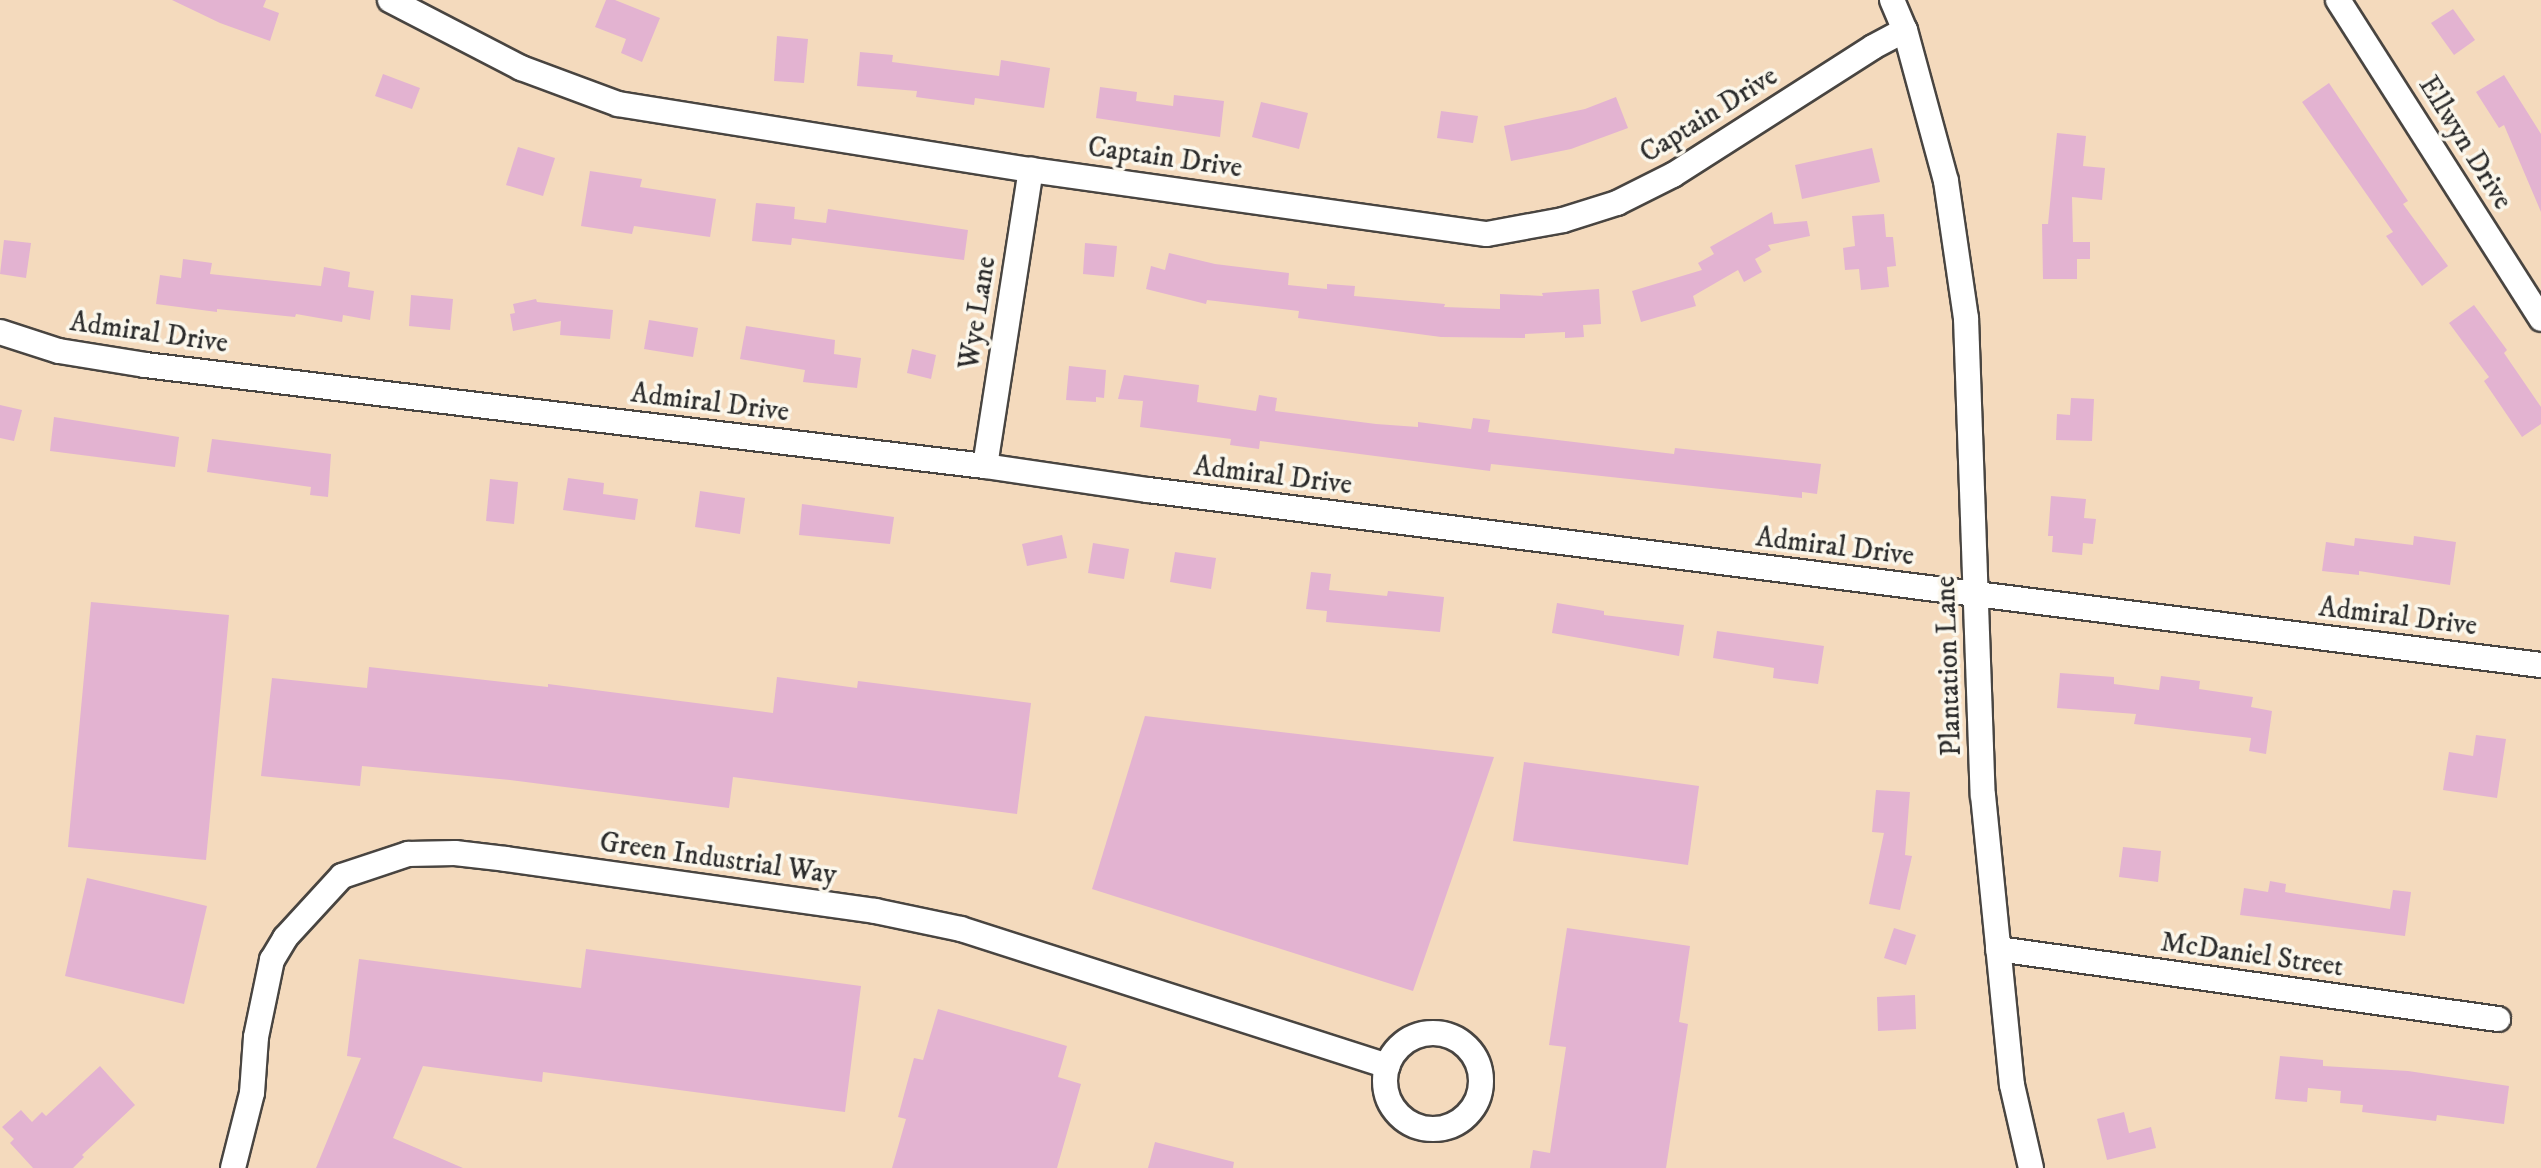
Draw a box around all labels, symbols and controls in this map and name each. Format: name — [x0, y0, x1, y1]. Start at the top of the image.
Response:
street label: Captain Drive — [1634, 60, 1784, 170]
street label: Ellwyn Drive — [2411, 70, 2519, 216]
street label: Captain Drive — [1086, 131, 1244, 185]
street label: Wye Lane — [952, 254, 1004, 372]
street label: Admiral Drive — [68, 305, 230, 361]
street label: Admiral Drive — [629, 377, 791, 429]
street label: Admiral Drive — [1192, 450, 1354, 502]
street label: Admiral Drive — [1754, 521, 1916, 573]
street label: Plantation Lane — [1929, 575, 1969, 757]
street label: Admiral Drive — [2317, 591, 2479, 643]
street label: Green Industrial Way — [597, 826, 839, 892]
street label: McDaniel Street — [2159, 926, 2345, 984]

